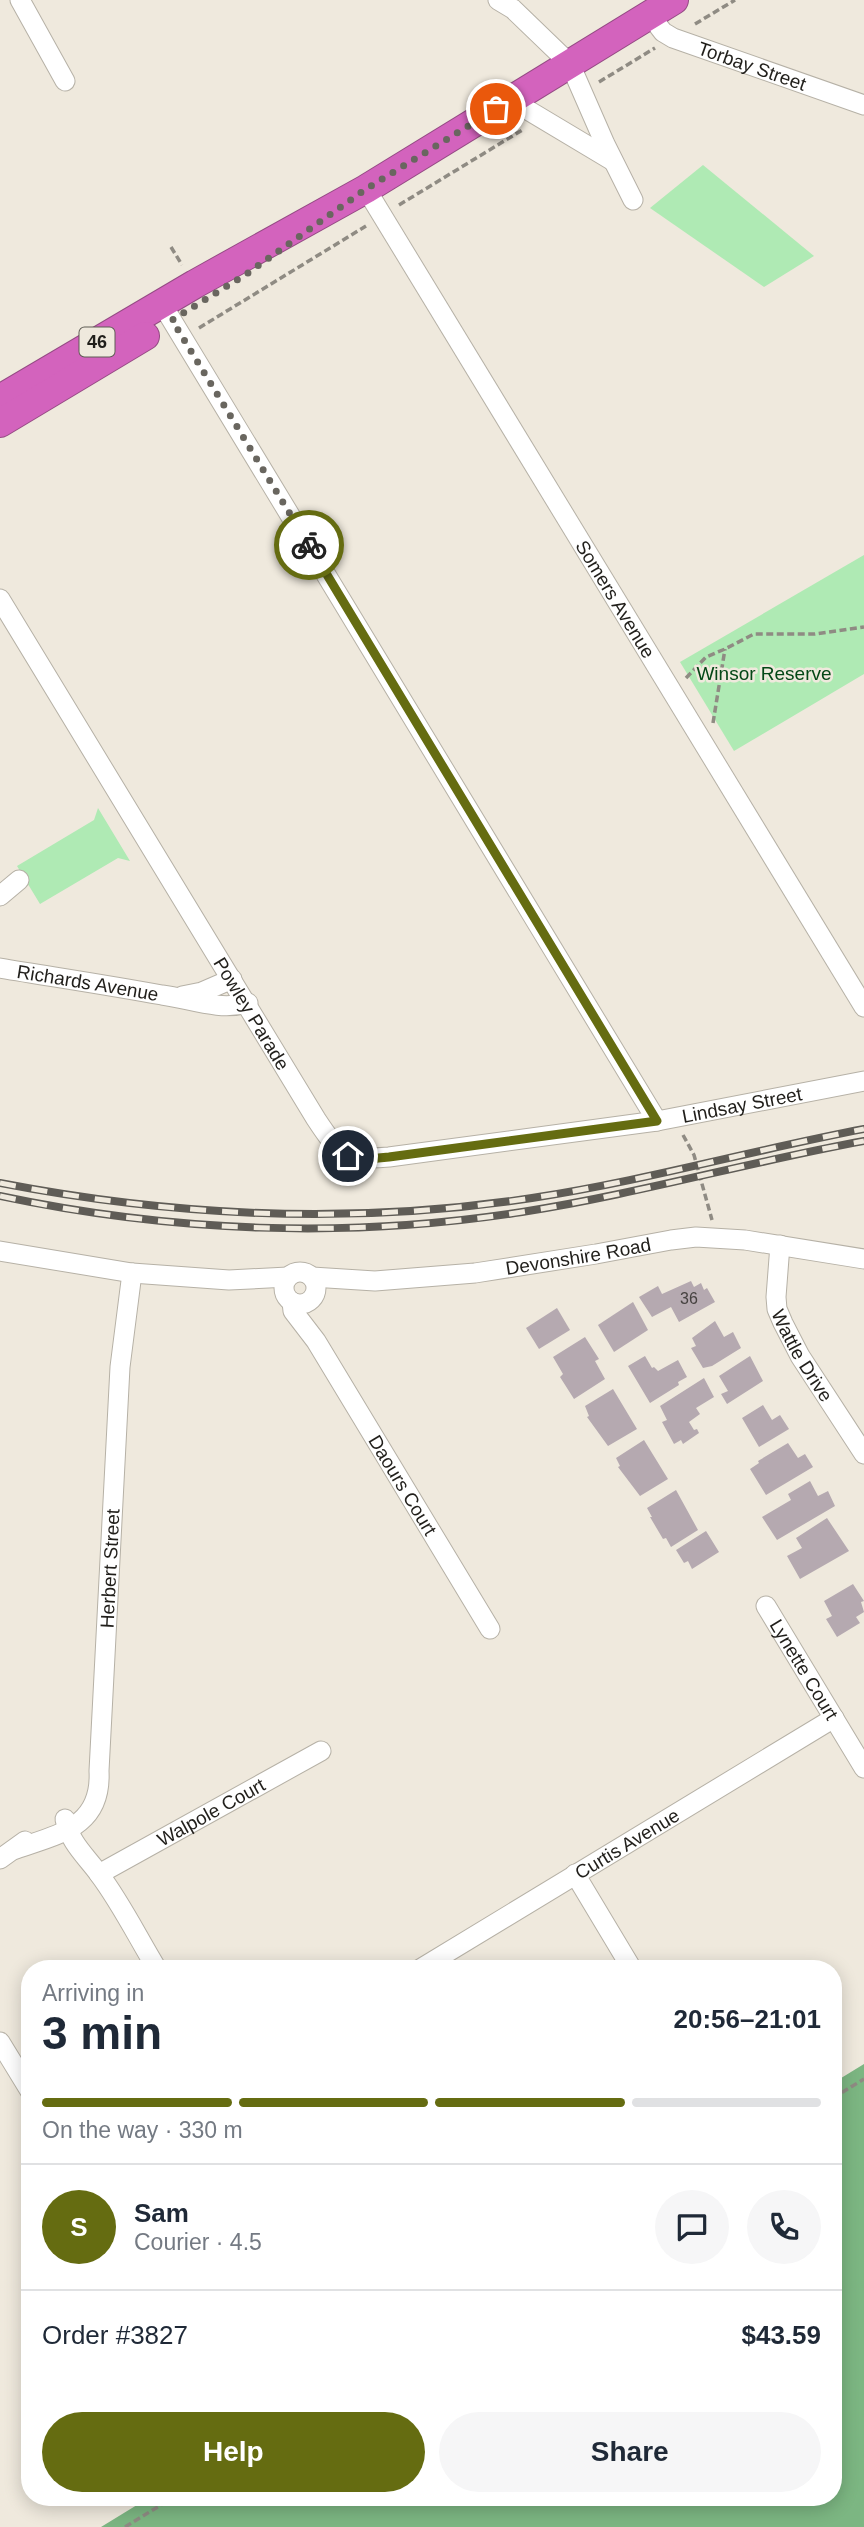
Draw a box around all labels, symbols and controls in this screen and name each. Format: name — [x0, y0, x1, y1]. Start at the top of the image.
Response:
street label: Torbay Street — [695, 38, 810, 95]
pin — [466, 79, 526, 139]
icon: bag — [477, 90, 515, 128]
road number: 46 — [80, 328, 114, 356]
courier — [274, 510, 344, 580]
icon: bike — [290, 526, 328, 564]
street label: Somers Avenue — [571, 537, 659, 662]
park label: Winsor Reserve — [696, 663, 832, 684]
street label: Powley Parade — [209, 954, 294, 1074]
street label: Richards Avenue — [15, 961, 160, 1005]
street label: Lindsay Street — [680, 1083, 804, 1127]
pin — [318, 1126, 378, 1186]
icon: home — [329, 1137, 367, 1175]
street label: Devonshire Road — [504, 1234, 653, 1279]
house number: 36 — [680, 1290, 698, 1307]
street label: Wattle Drive — [767, 1306, 837, 1405]
street label: Daours Court — [364, 1431, 441, 1540]
street label: Herbert Street — [96, 1508, 124, 1629]
street label: Lynette Court — [766, 1616, 843, 1724]
street label: Walpole Court — [154, 1774, 269, 1851]
street label: Curtis Avenue — [571, 1804, 683, 1884]
text: Arriving in — [42, 1980, 144, 2006]
text: 20:56–21:01 — [674, 2004, 821, 2034]
text: 3 min — [42, 2007, 162, 2059]
text: On the way · 330 m — [42, 2117, 243, 2143]
button: chat — [655, 2190, 729, 2264]
button: phone — [747, 2190, 821, 2264]
text: Sam — [134, 2198, 189, 2228]
text: S — [70, 2212, 88, 2242]
text: Courier · 4.5 — [134, 2229, 262, 2255]
text: Order #3827 — [42, 2320, 188, 2350]
text: $43.59 — [741, 2320, 821, 2350]
button: Help — [42, 2412, 425, 2492]
button: Share — [439, 2412, 821, 2492]

